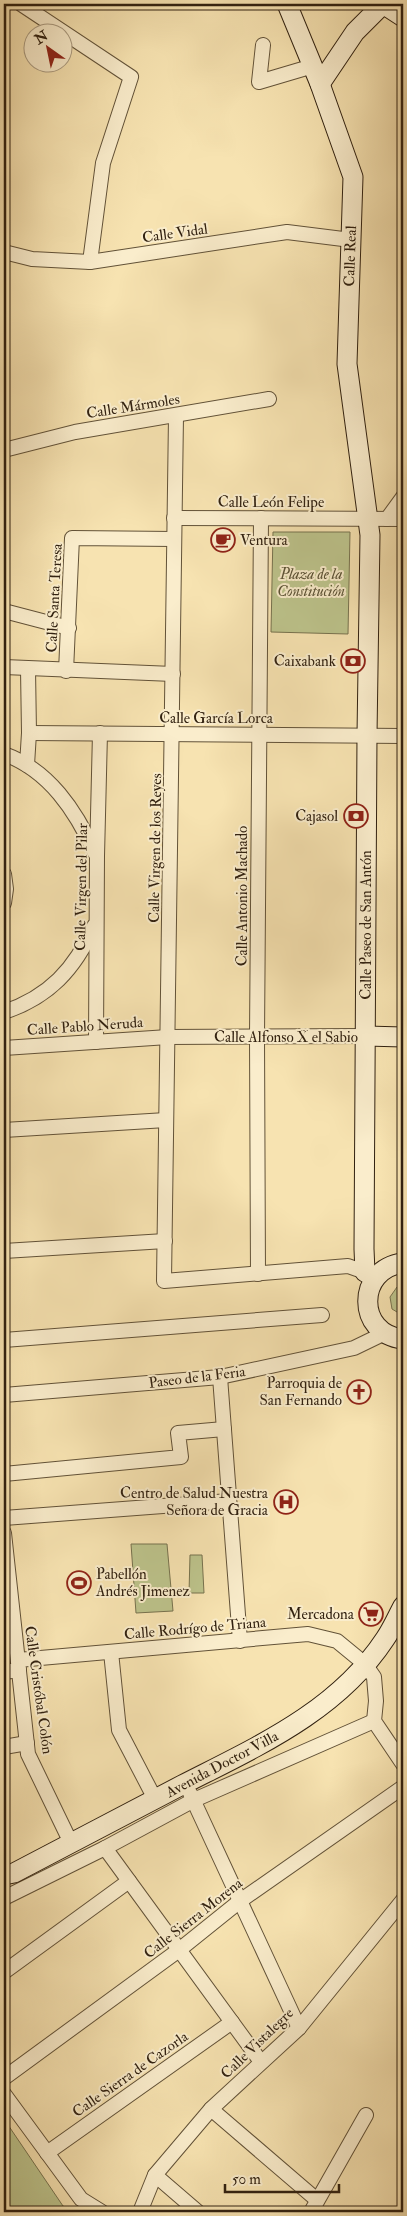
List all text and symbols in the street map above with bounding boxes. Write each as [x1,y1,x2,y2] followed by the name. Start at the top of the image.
[22,22,72,72] north arrow
[30,27,51,49] text: N
[141,219,209,247] street label: Calle Vidal
[340,225,361,287] street label: Calle Real
[85,390,181,423] street label: Calle Mármoles
[218,493,324,513] street label: Calle León Felipe
[210,527,236,553] cafe icon: Ventura
[240,531,288,550] place label: Ventura
[42,542,67,653] street label: Calle Santa Teresa
[277,565,345,601] park label: Plaza de la Constitución
[340,648,366,674] bank icon: Caixabank
[274,652,336,671] place label: Caixabank
[159,709,274,728] street label: Calle García Lorca
[145,773,166,923] street label: Calle Virgen de los Reyes
[343,803,369,829] bank icon: Cajasol
[295,807,338,826] place label: Cajasol
[71,823,92,951] street label: Calle Virgen del Pilar
[233,826,252,966] street label: Calle Antonio Machado
[357,850,376,1000] street label: Calle Paseo de San Antón
[26,1013,145,1040] street label: Calle Pablo Neruda
[214,1028,358,1047] street label: Calle Alfonso X el Sabio
[148,1362,247,1393] street label: Paseo de la Feria
[260,1374,342,1410] place label: Parroquia de San Fernando
[346,1379,372,1405] church icon: Parroquia de San Fernando
[120,1484,269,1520] place label: Centro de Salud Nuestra Señora de Gracia
[273,1489,299,1515] hospital icon: Centro de Salud Nuestra Señora de Gracia
[95,1565,190,1602] place label: Pabellón Andrés Jimenez
[66,1570,92,1596] sports icon: Pabellón Andrés Jimenez
[358,1601,384,1627] supermarket icon: Mercadona
[287,1605,355,1624] place label: Mercadona
[123,1613,268,1644] street label: Calle Rodrígo de Triana
[20,1625,57,1756] street label: Calle Cristóbal Colón
[162,1726,283,1803] street label: Avenida Doctor Villa
[140,1873,247,1963] street label: Calle Sierra Morena
[217,2004,298,2083] street label: Calle Vistalegre
[69,2027,193,2121] street label: Calle Sierra de Cazorla
[225,2161,338,2193] scale bar
[232,2170,261,2189] text: 50 m

